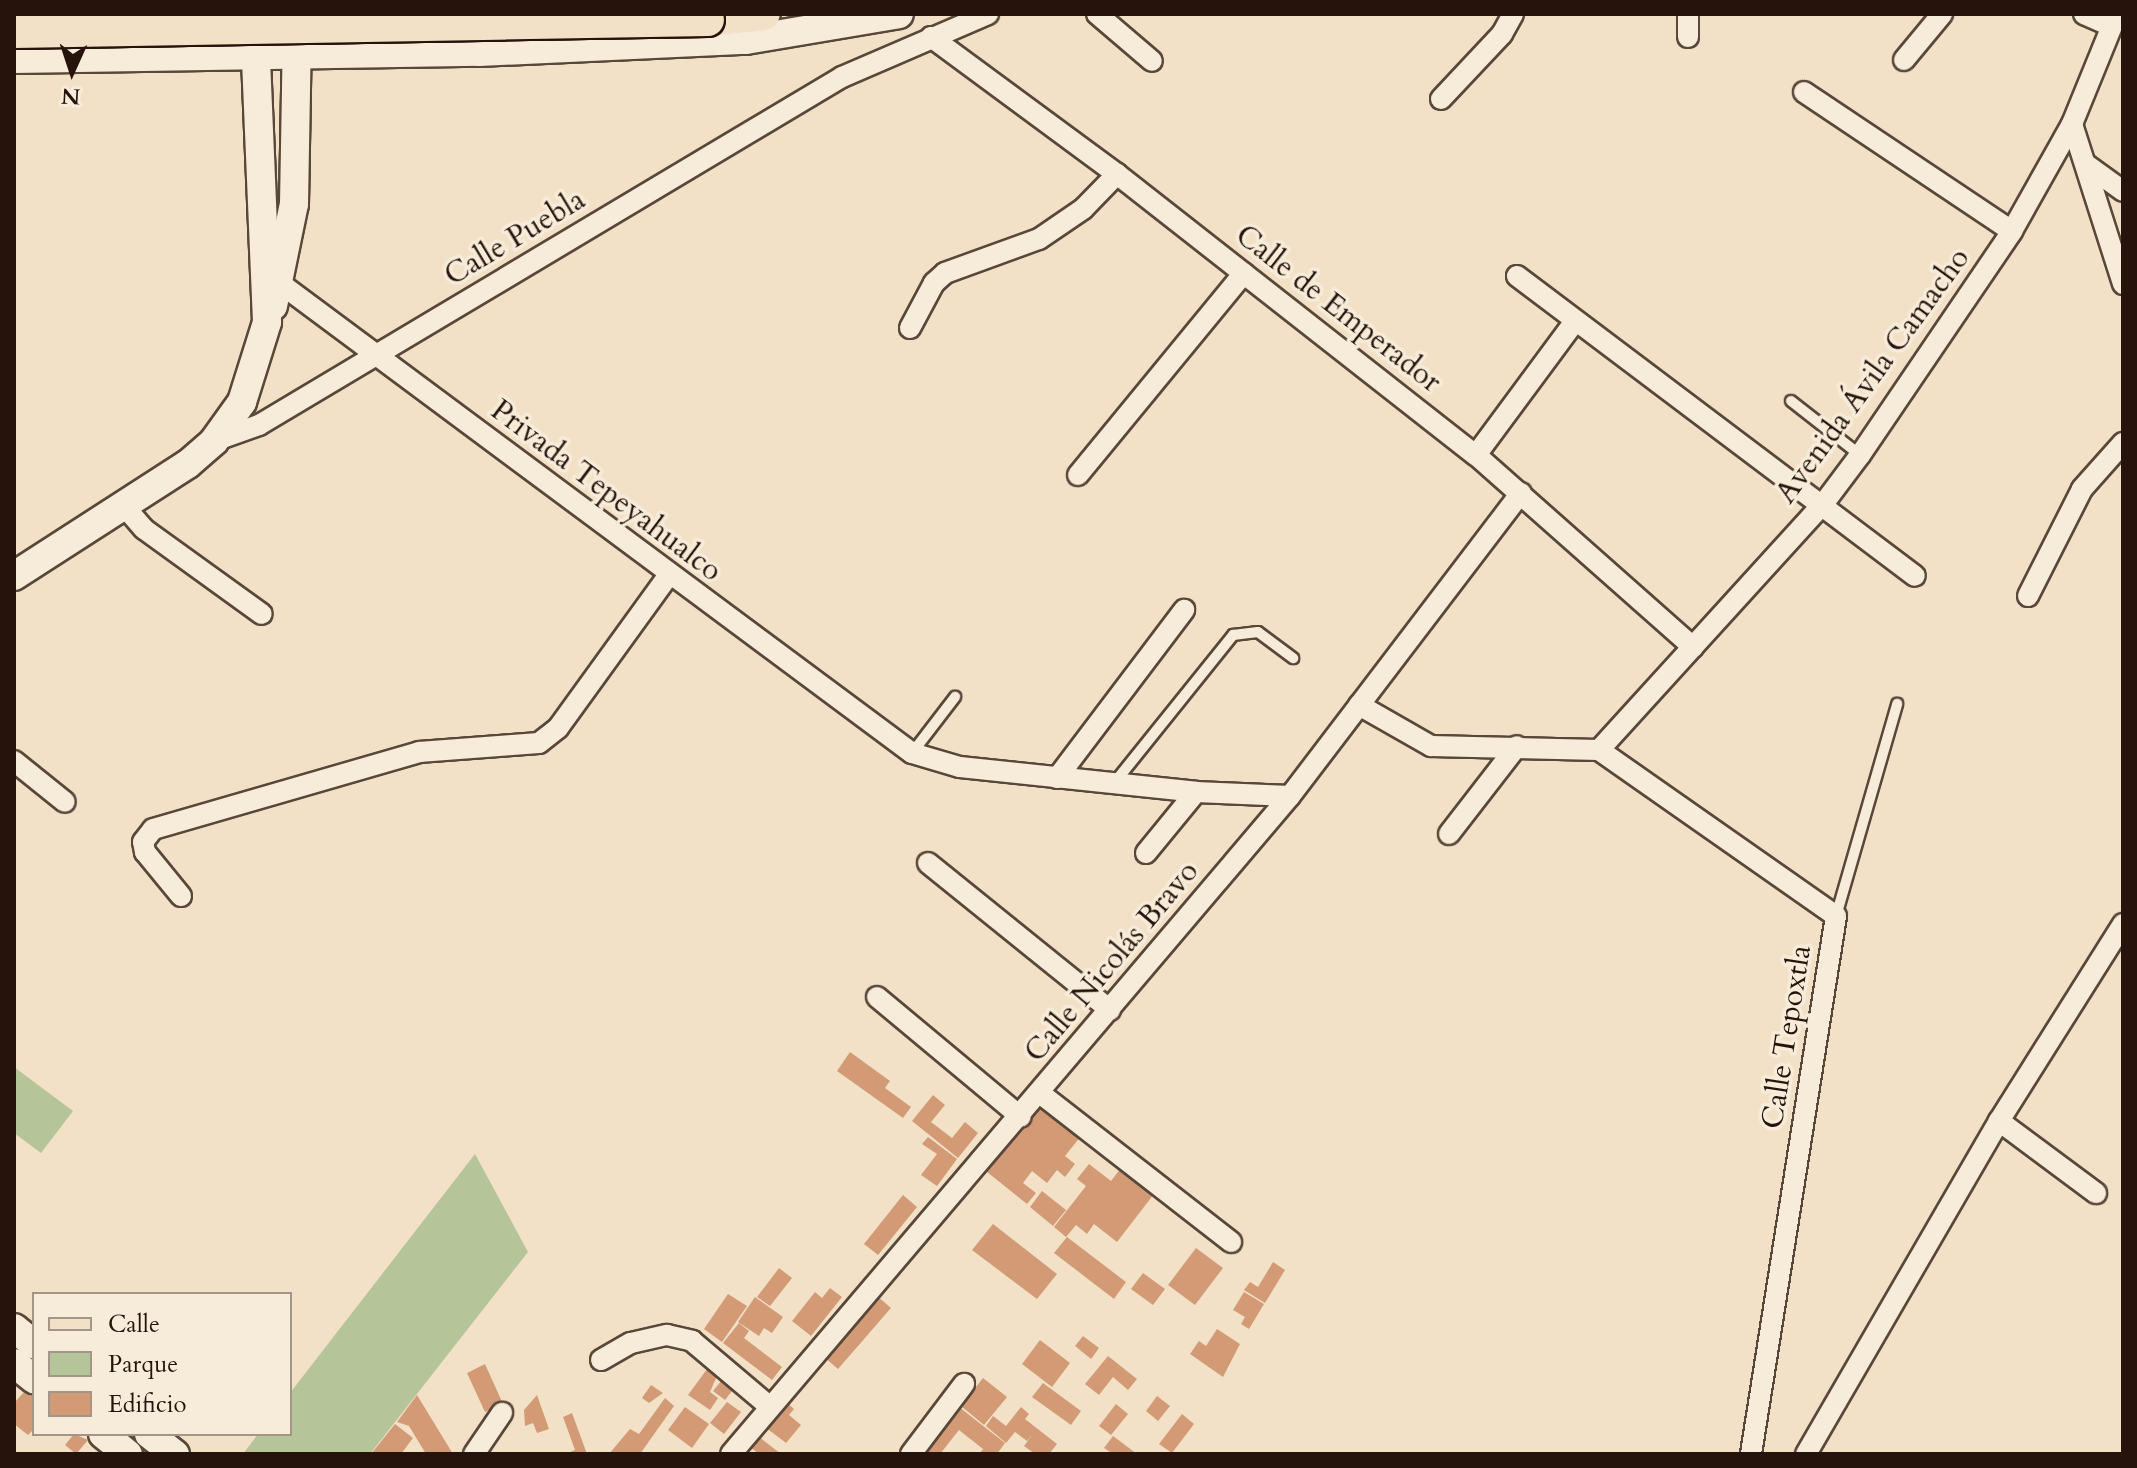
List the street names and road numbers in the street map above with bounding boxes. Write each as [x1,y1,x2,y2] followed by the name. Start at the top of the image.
[438,182,592,294] street label: Calle Puebla
[1228,218,1448,400] street label: Calle de Emperador
[1768,241,1978,511] street label: Avenida Ávila Camacho
[483,392,729,590] street label: Privada Tepeyahualco
[1017,854,1207,1070] street label: Calle Nicolás Bravo
[1755,943,1819,1131] street label: Calle Tepoxtla

